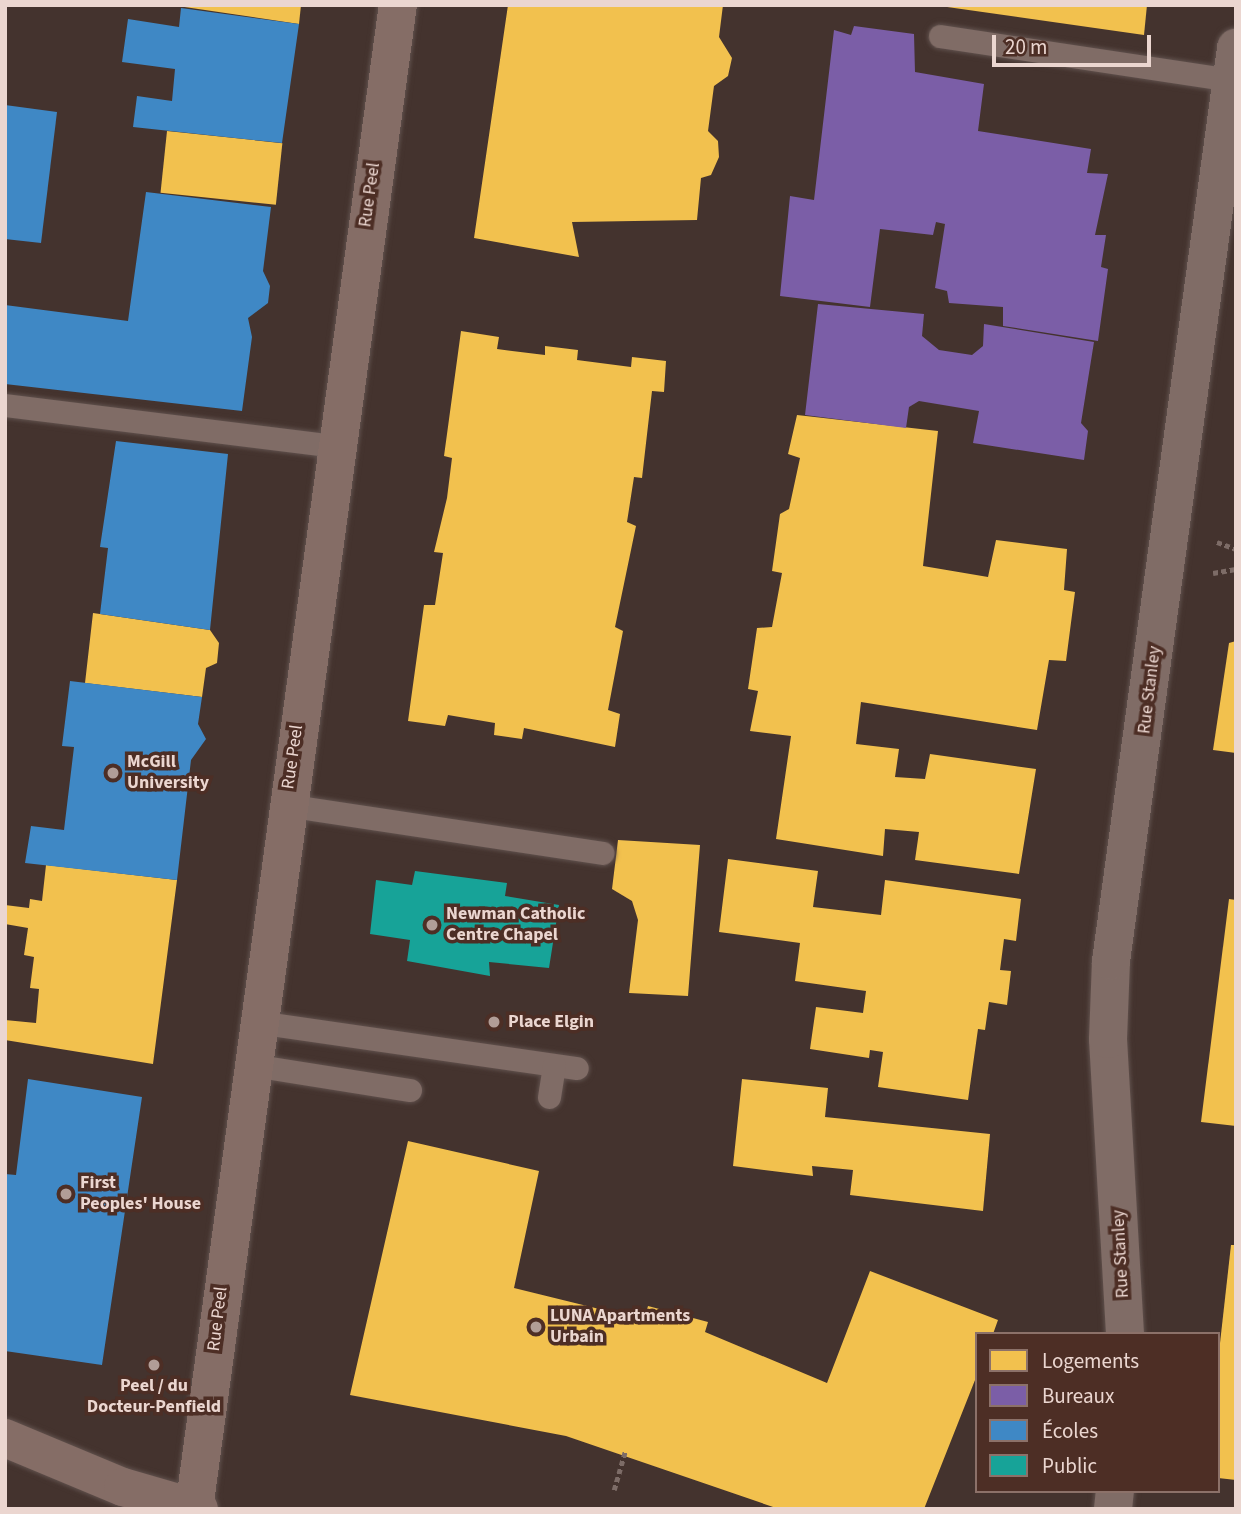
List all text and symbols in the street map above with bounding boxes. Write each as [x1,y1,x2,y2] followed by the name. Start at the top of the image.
[996,21,1155,65] scale bar
[1005,32,1047,62] text: 20 m
[355,161,385,229] street label: Rue Peel
[1134,645,1166,735] street label: Rue Stanley
[278,723,308,791] street label: Rue Peel
[127,752,209,794] place label: McGill University
[105,765,121,781] marker: McGill University
[446,904,585,946] place label: Newman Catholic Centre Chapel
[424,917,440,933] marker: Newman Catholic Centre Chapel
[508,1011,594,1033] place label: Place Elgin
[486,1014,502,1030] marker: Place Elgin
[80,1173,201,1216] place label: First Peoples' House
[58,1186,74,1202] marker: First Peoples' House
[1108,1209,1134,1299] street label: Rue Stanley
[203,1286,233,1352] street label: Rue Peel
[550,1306,690,1348] place label: LUNA Apartments Urbain
[528,1319,544,1335] marker: LUNA Apartments Urbain
[975,1332,1220,1493] legend
[1042,1346,1139,1376] text: Logements
[146,1357,162,1373] marker: Peel / du Docteur-Penfield
[87,1376,221,1418] place label: Peel / du Docteur-Penfield
[1042,1381,1114,1411] text: Bureaux
[1042,1416,1098,1446] text: Écoles
[1042,1451,1097,1481] text: Public

